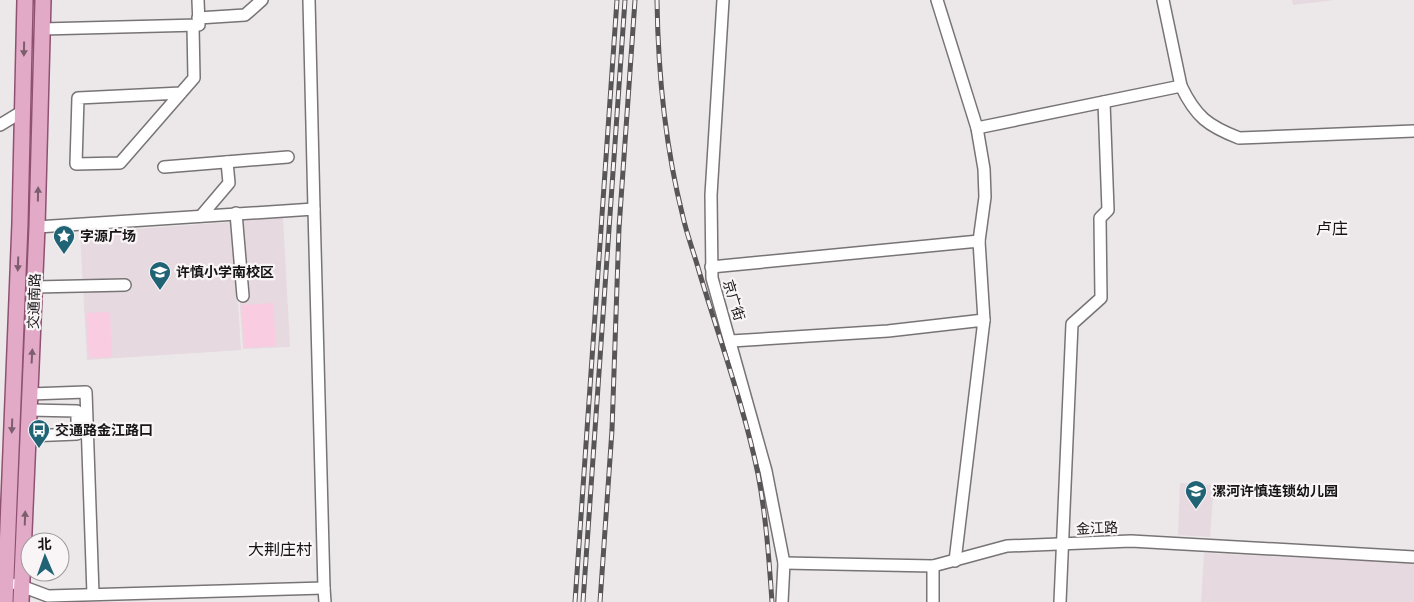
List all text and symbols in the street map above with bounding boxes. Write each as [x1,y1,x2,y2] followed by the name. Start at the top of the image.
[20,41,28,57] one-way arrow
[34,185,42,201] one-way arrow
[1316,218,1348,238] district label: 卢庄
[52,224,76,255] place icon: 字源广场
[80,227,136,245] place label: 字源广场
[14,256,22,272] one-way arrow
[148,260,172,291] school or university icon: 许慎小学南校区
[176,263,274,281] place label: 许慎小学南校区
[24,273,44,329] street label: 交通南路
[719,277,749,323] street label: 京广街
[28,348,36,364] one-way arrow
[8,418,16,434] one-way arrow
[27,418,51,449] bus stop icon: 交通路金江路口
[55,421,153,439] place label: 交通路金江路口
[1184,479,1208,510] school or university icon: 漯河许慎连锁幼儿园
[1212,482,1338,500] place label: 漯河许慎连锁幼儿园
[21,510,29,526] one-way arrow
[1076,518,1118,538] street label: 金江路
[20,532,70,582] north arrow
[37,535,52,553] text: 北
[248,539,312,559] district label: 大荆庄村

